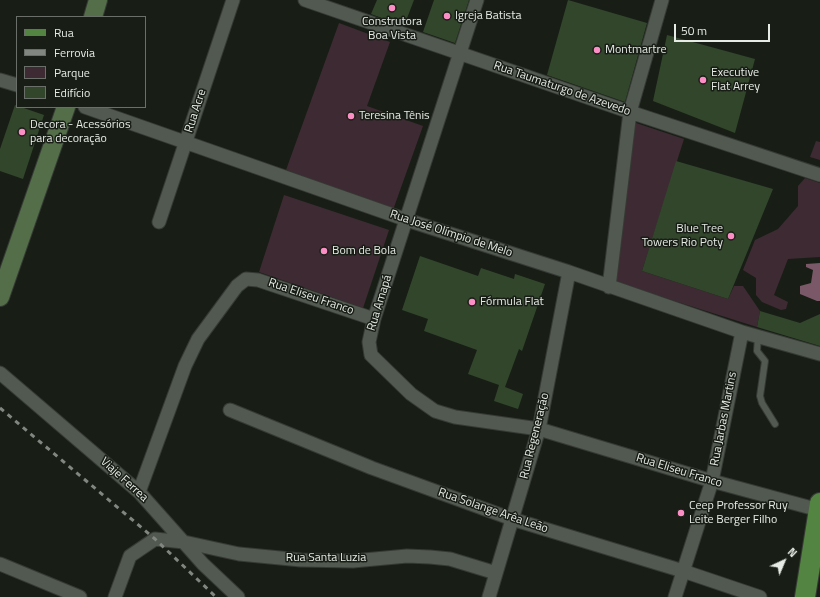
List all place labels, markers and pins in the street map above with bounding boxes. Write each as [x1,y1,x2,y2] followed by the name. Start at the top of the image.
[387,3,397,13] marker: Construtora Boa Vista
[455,9,521,23] place label: Igreja Batista
[442,11,452,21] marker: Igreja Batista
[362,15,422,43] place label: Construtora Boa Vista
[605,43,666,57] place label: Montmartre
[592,45,602,55] marker: Montmartre
[711,66,760,94] place label: Executive Flat Arrey
[698,75,708,85] marker: Executive Flat Arrey
[359,109,430,123] place label: Teresina Tênis
[346,111,356,121] marker: Teresina Tênis
[30,118,130,146] place label: Decora - Acessórios para decoração
[17,127,27,137] marker: Decora - Acessórios para decoração
[642,222,723,250] place label: Blue Tree Towers Rio Poty
[726,231,736,241] marker: Blue Tree Towers Rio Poty
[332,244,396,258] place label: Bom de Bola
[319,246,329,256] marker: Bom de Bola
[480,295,544,309] place label: Fórmula Flat
[467,297,477,307] marker: Fórmula Flat
[689,499,788,527] place label: Ceep Professor Ruy Leite Berger Filho
[676,508,686,518] marker: Ceep Professor Ruy Leite Berger Filho

